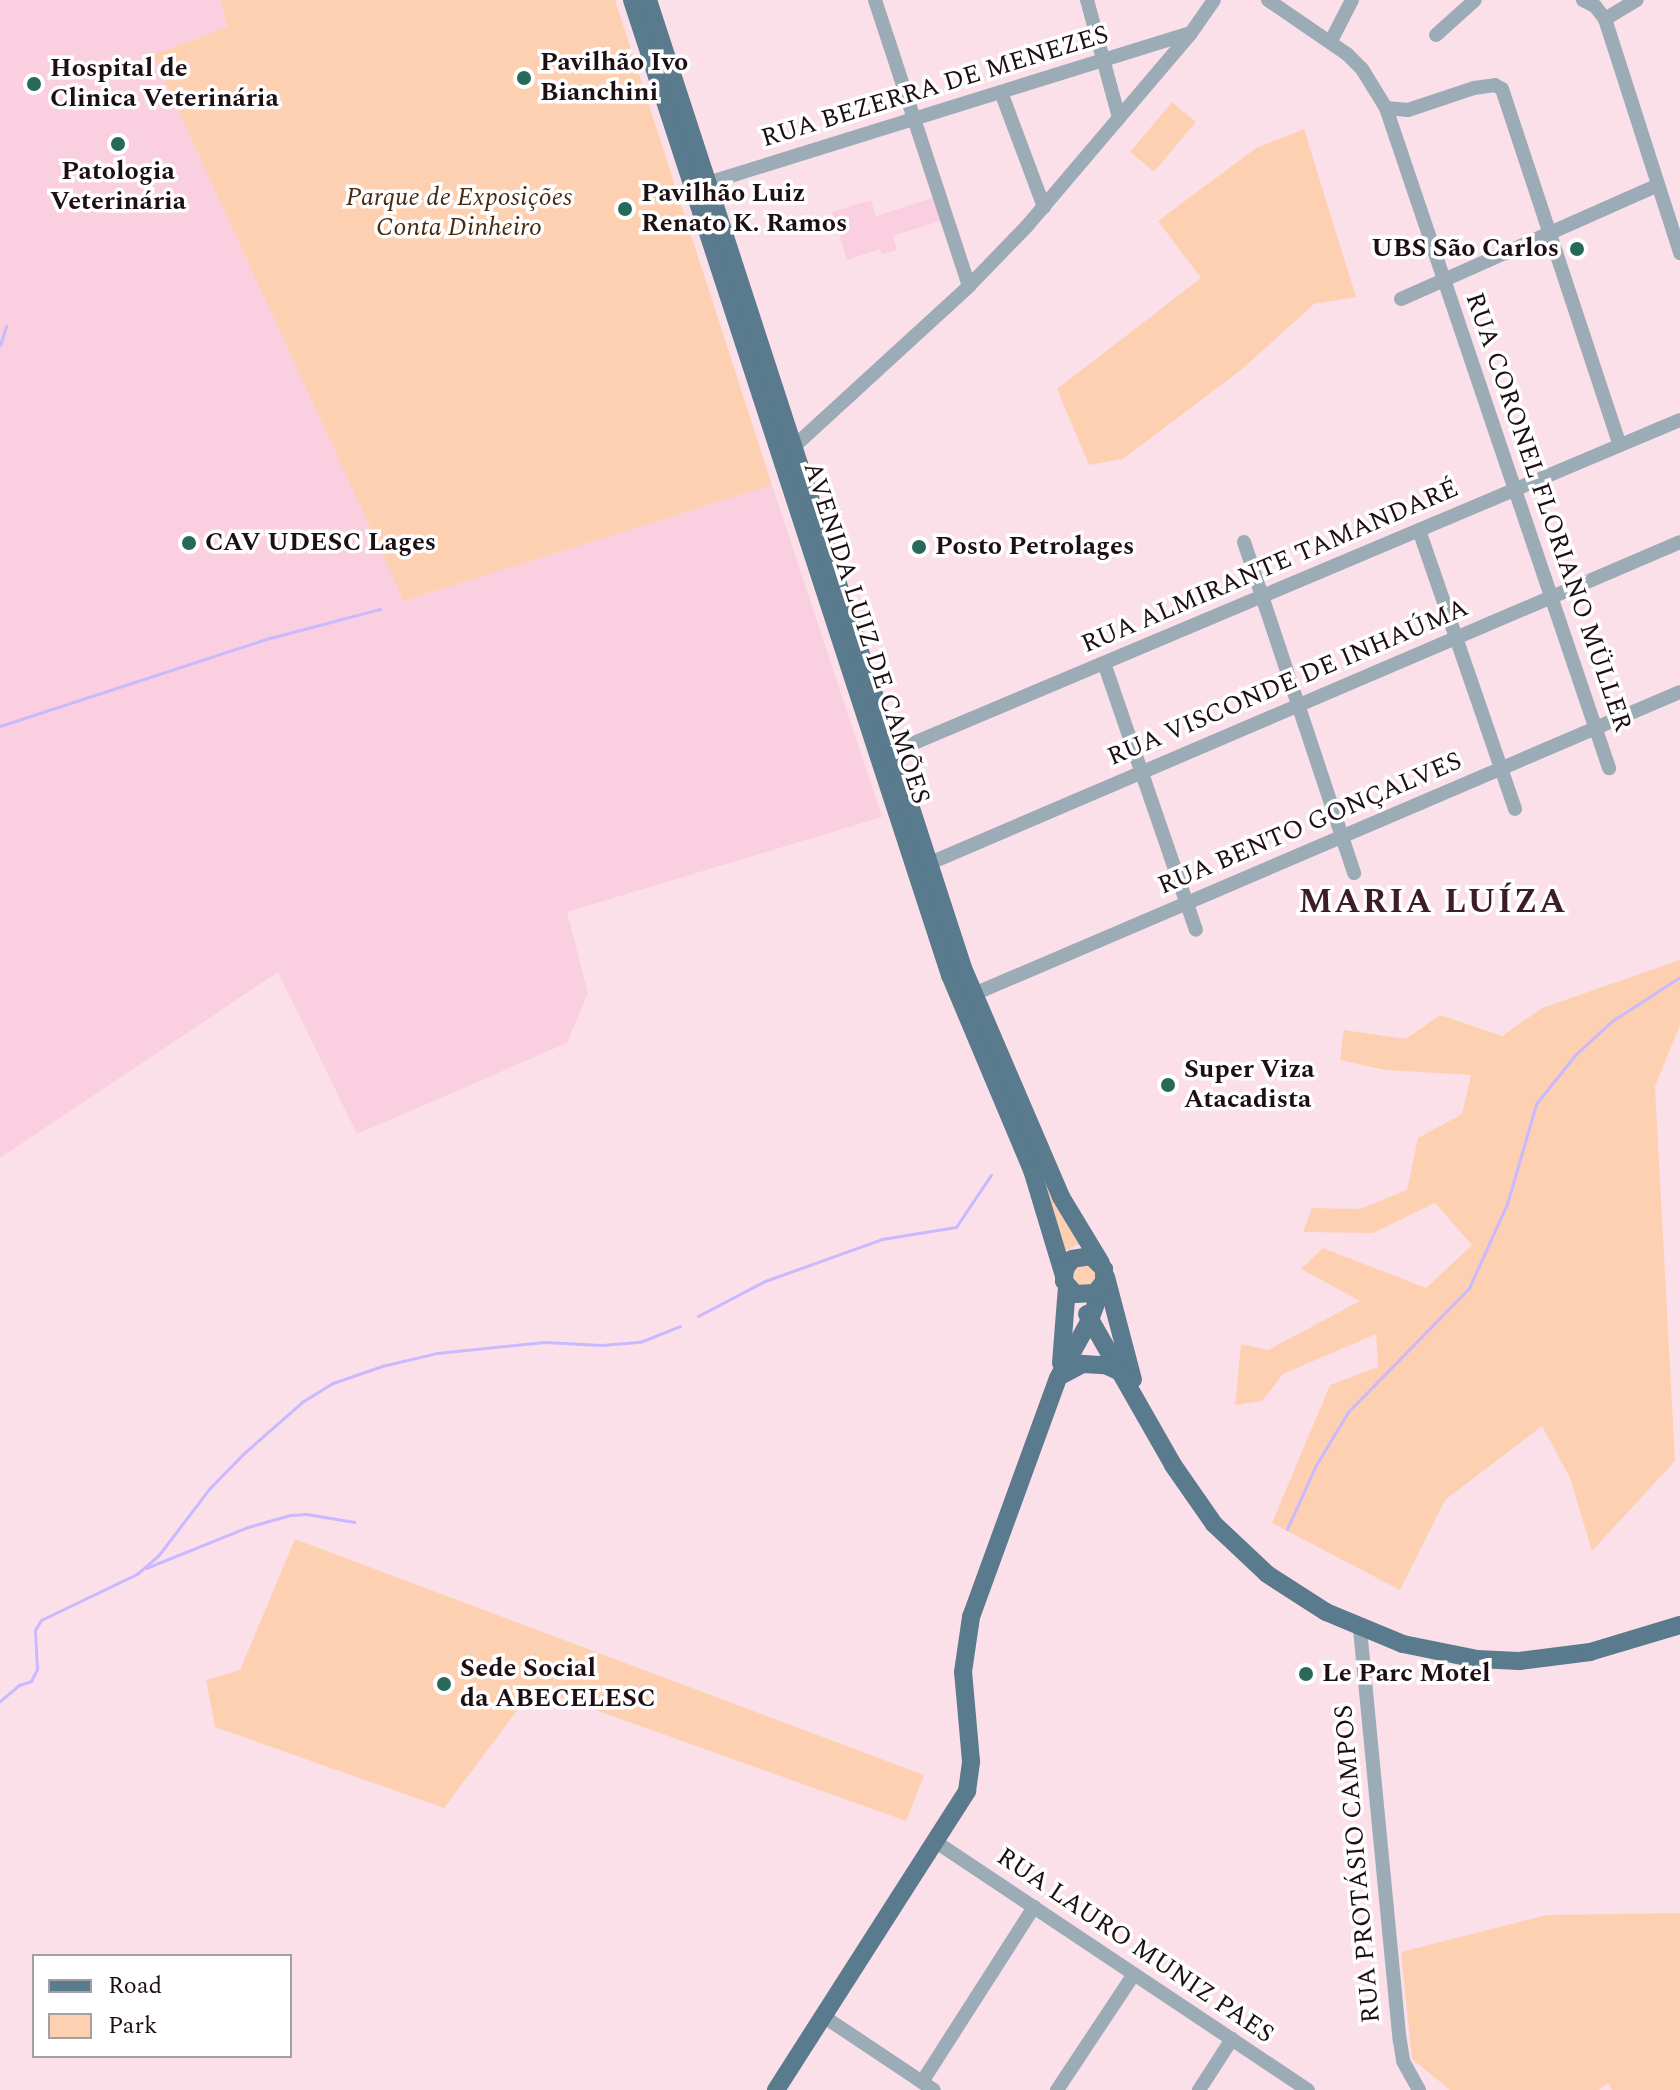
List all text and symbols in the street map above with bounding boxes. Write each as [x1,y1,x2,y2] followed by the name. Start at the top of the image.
[758,19,1112,155] street label: RUA BEZERRA DE MENEZES
[540,47,688,108] place label: Pavilhão Ivo Bianchini
[50,53,279,114] place label: Hospital de Clinica Veterinária
[515,69,533,87] marker: Pavilhão Ivo Bianchini
[25,75,43,93] marker: Hospital de Clinica Veterinária
[109,135,127,153] marker: Patologia Veterinária
[50,156,186,218] place label: Patologia Veterinária
[641,178,847,240] place label: Pavilhão Luiz Renato K. Ramos
[346,182,572,244] park label: Parque de Exposições Conta Dinheiro
[616,200,634,218] marker: Pavilhão Luiz Renato K. Ramos
[1371,233,1559,265] place label: UBS São Carlos
[1566,238,1588,260] marker: UBS São Carlos
[1458,289,1638,735] street label: RUA CORONEL FLORIANO MÜLLER
[796,458,936,808] street label: AVENIDA LUIZ DE CAMÕES
[1077,473,1463,661] street label: RUA ALMIRANTE TAMANDARÉ
[205,527,436,559] place label: CAV UDESC Lages
[935,531,1134,563] place label: Posto Petrolages
[180,534,198,552] marker: CAV UDESC Lages
[910,538,928,556] marker: Posto Petrolages
[1103,593,1473,773] street label: RUA VISCONDE DE INHAÚMA
[1153,746,1467,902] street label: RUA BENTO GONÇALVES
[1298,883,1568,923] district label: MARIA LUÍZA
[1184,1054,1315,1116] place label: Super Viza Atacadista
[1159,1076,1177,1094] marker: Super Viza Atacadista
[460,1653,656,1714] place label: Sede Social da ABECELESC
[1322,1658,1491,1690] place label: Le Parc Motel
[1297,1665,1315,1683] marker: Le Parc Motel
[435,1675,453,1693] marker: Sede Social da ABECELESC
[1329,1704,1387,2024] street label: RUA PROTÁSIO CAMPOS
[991,1842,1279,2050] street label: RUA LAURO MUNIZ PAES
[32,1954,292,2058] legend
[108,1968,162,2004] text: Road
[108,2008,158,2044] text: Park

